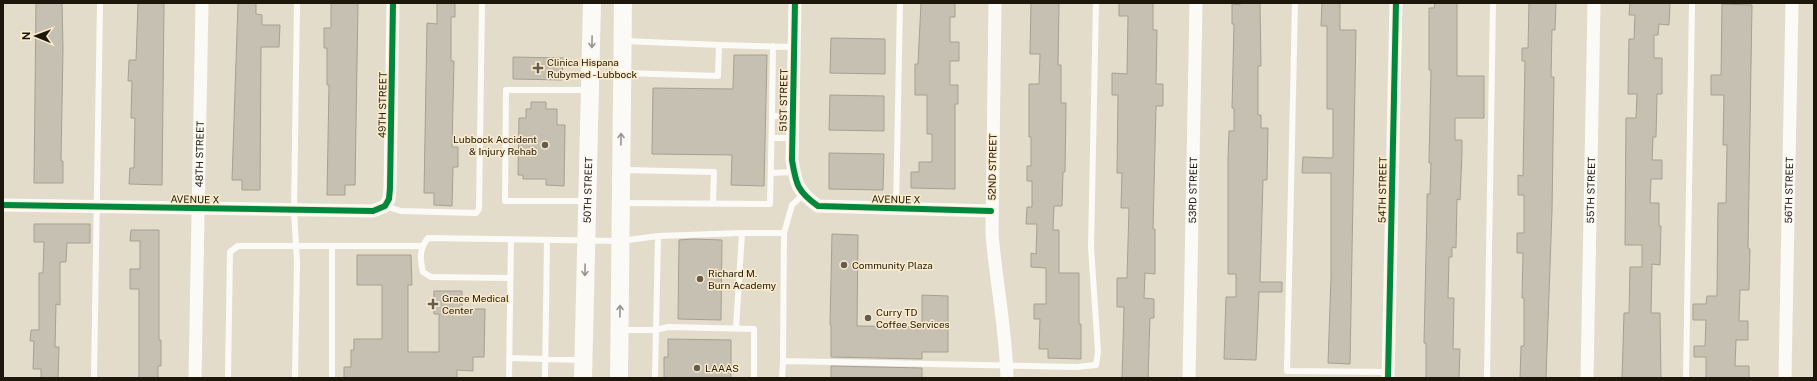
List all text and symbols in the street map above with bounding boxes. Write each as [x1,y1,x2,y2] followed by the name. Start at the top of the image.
[16,16,56,56] north arrow
[20,31,32,40] text: N
[588,35,596,48] one-way arrow
[547,56,638,80] place label: Clinica Hispana Rubymed - Lubbock
[532,62,544,74] marker: Clinica Hispana Rubymed - Lubbock
[776,68,790,132] street label: 51ST STREET
[375,72,389,138] street label: 49TH STREET
[193,121,206,187] street label: 48TH STREET
[453,133,537,157] place label: Lubbock Accident & Injury Rehab
[617,133,625,146] one-way arrow
[985,133,999,201] street label: 52ND STREET
[540,140,550,150] marker: Lubbock Accident & Injury Rehab
[581,157,594,223] street label: 50TH STREET
[1186,157,1199,223] street label: 53RD STREET
[1375,157,1389,223] street label: 54TH STREET
[1584,157,1597,223] street label: 55TH STREET
[1782,157,1795,223] street label: 56TH STREET
[170,193,220,205] street label: AVENUE X
[871,193,921,205] street label: AVENUE X
[852,259,933,271] place label: Community Plaza
[839,260,849,270] marker: Community Plaza
[582,263,589,276] one-way arrow
[708,267,777,291] place label: Richard M. Burn Academy
[695,274,705,284] marker: Richard M. Burn Academy
[442,292,509,316] place label: Grace Medical Center
[427,298,439,310] marker: Grace Medical Center
[616,305,623,318] one-way arrow
[876,306,950,330] place label: Curry TD Coffee Services
[863,313,873,323] marker: Curry TD Coffee Services
[705,362,739,374] place label: LAAAS
[692,363,702,373] marker: LAAAS

